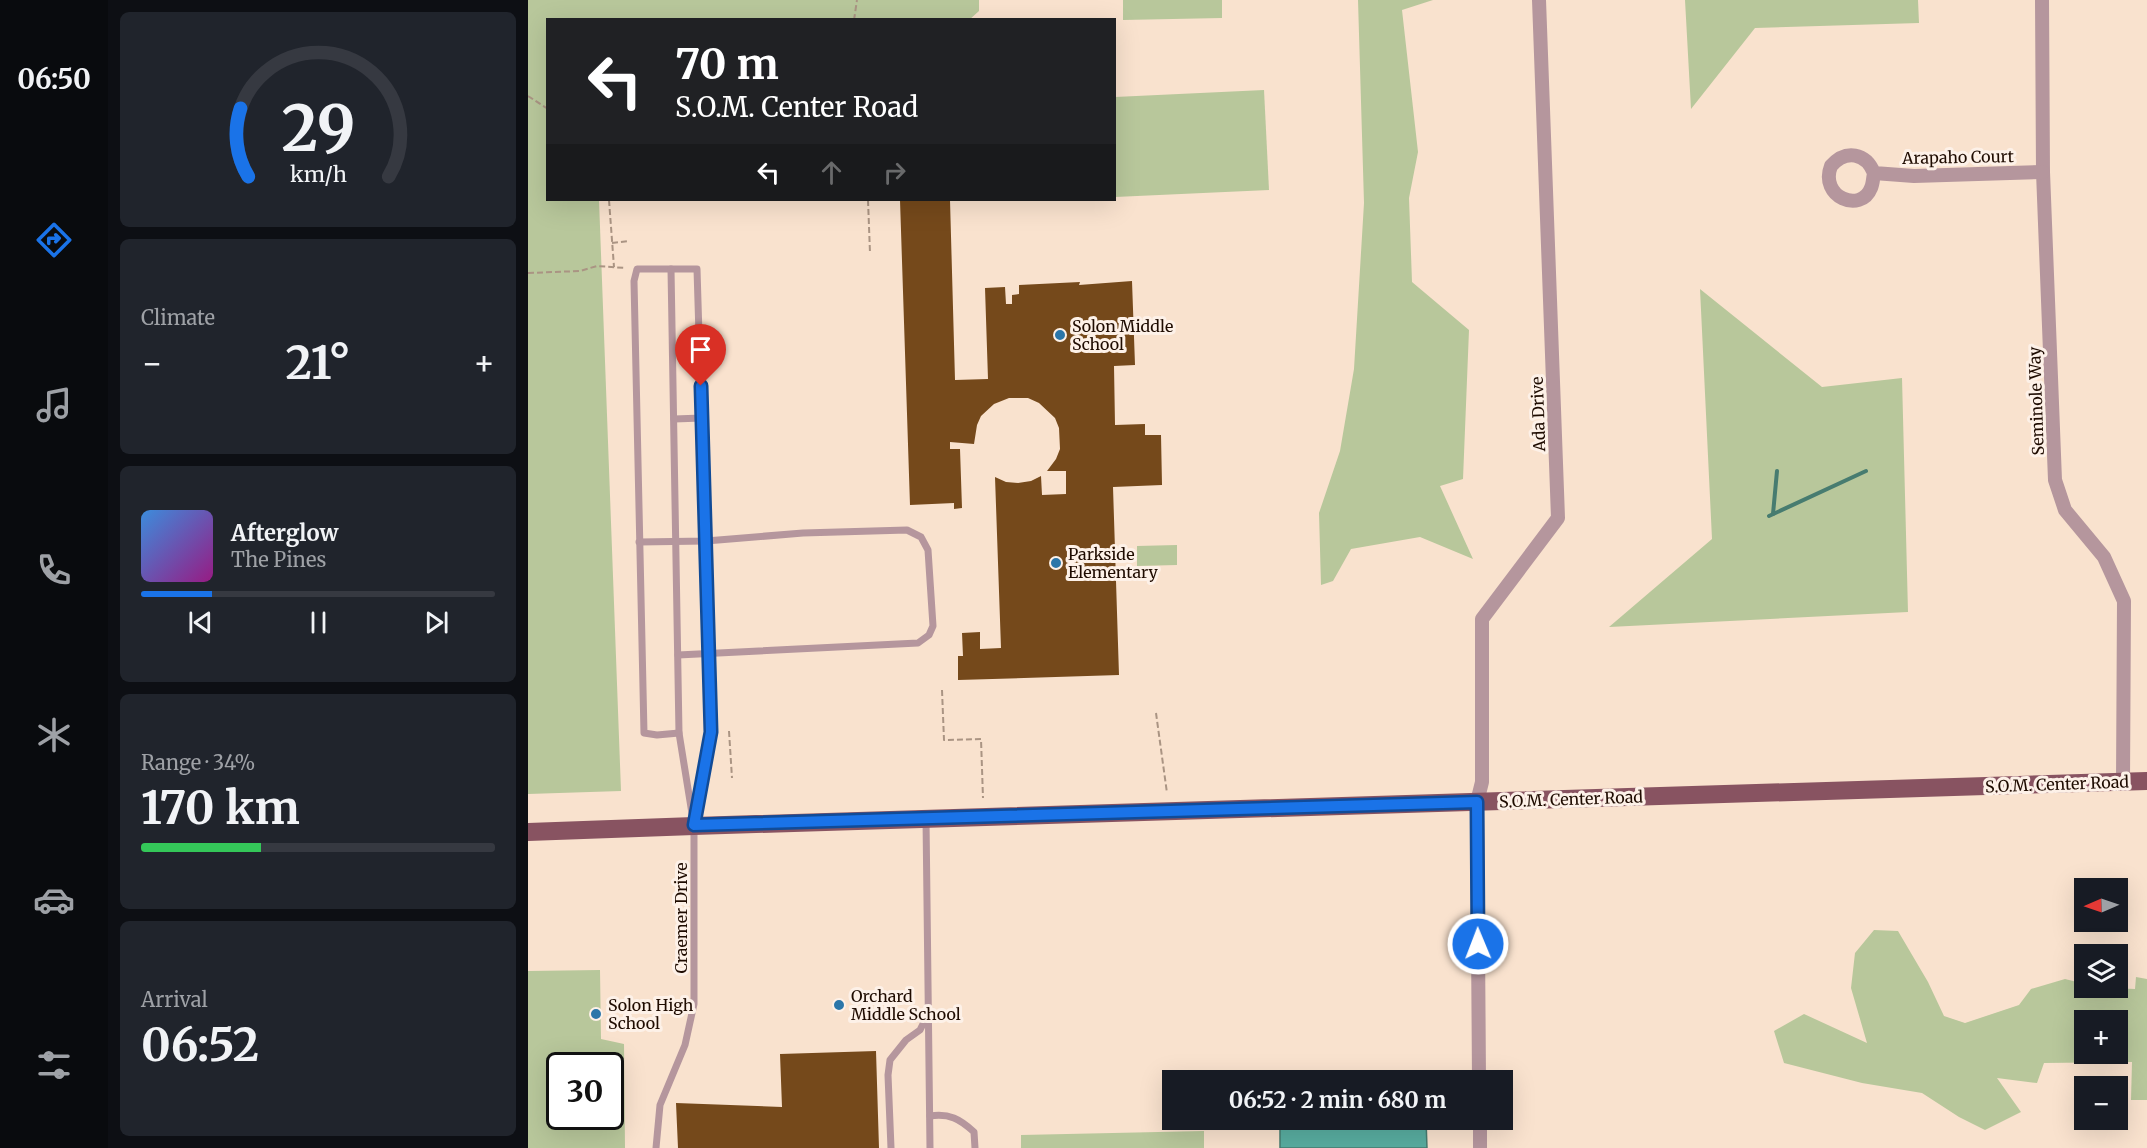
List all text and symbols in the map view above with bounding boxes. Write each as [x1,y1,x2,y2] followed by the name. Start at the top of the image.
[675,38,779,90] text: 70 m
[576,42,654,120] icon: left
[17,62,91,96] text: 06:50
[281,90,355,168] text: 29
[675,90,918,124] text: S.O.M. Center Road
[1901,146,2015,168] street label: Arapaho Court
[752,156,785,189] icon: left
[815,156,848,189] icon: ahead
[878,156,911,189] icon: right
[290,161,346,188] text: km/h
[33,219,75,261] icon: directions
[141,305,215,330] text: Climate
[1072,316,1173,354] place label: Solon Middle School
[675,324,726,386] pin
[1053,328,1067,342] marker: Solon Middle School
[684,333,717,366] icon: arrive
[285,335,351,391] text: 21°
[141,343,163,384] text: −
[473,343,495,384] text: +
[2024,346,2048,456] street label: Seminole Way
[1527,376,1549,453] street label: Ada Drive
[33,384,75,426] icon: music
[231,519,338,547] text: Afterglow
[1068,544,1159,582] place label: Parkside Elementary
[231,547,326,572] text: The Pines
[33,549,75,591] icon: phone
[1049,556,1063,570] marker: Parkside Elementary
[184,606,217,639] icon: previous
[302,606,335,639] icon: pause
[420,606,453,639] icon: next
[33,714,75,756] icon: climate
[141,750,255,775] text: Range · 34%
[1985,771,2130,797] street label: S.O.M. Center Road
[141,780,300,836] text: 170 km
[1499,786,1644,812] street label: S.O.M. Center Road
[671,862,691,974] street label: Craemer Drive
[2074,878,2128,932] north arrow
[2074,878,2128,1130] map controls
[33,879,75,921] icon: car
[1446,912,1510,976] position arrow
[2074,944,2128,998] button: layers
[851,986,961,1024] place label: Orchard Middle School
[141,987,208,1012] text: Arrival
[608,995,694,1033] place label: Solon High School
[832,998,846,1012] marker: Orchard Middle School
[589,1007,603,1021] marker: Solon High School
[2074,1010,2128,1064] button: +
[141,1017,259,1073] text: 06:52
[33,1044,75,1086] icon: filters
[546,1052,624,1130] speed limit sign: 30
[2074,1076,2128,1130] button: −
[1229,1086,1446,1114] text: 06:52 · 2 min · 680 m

